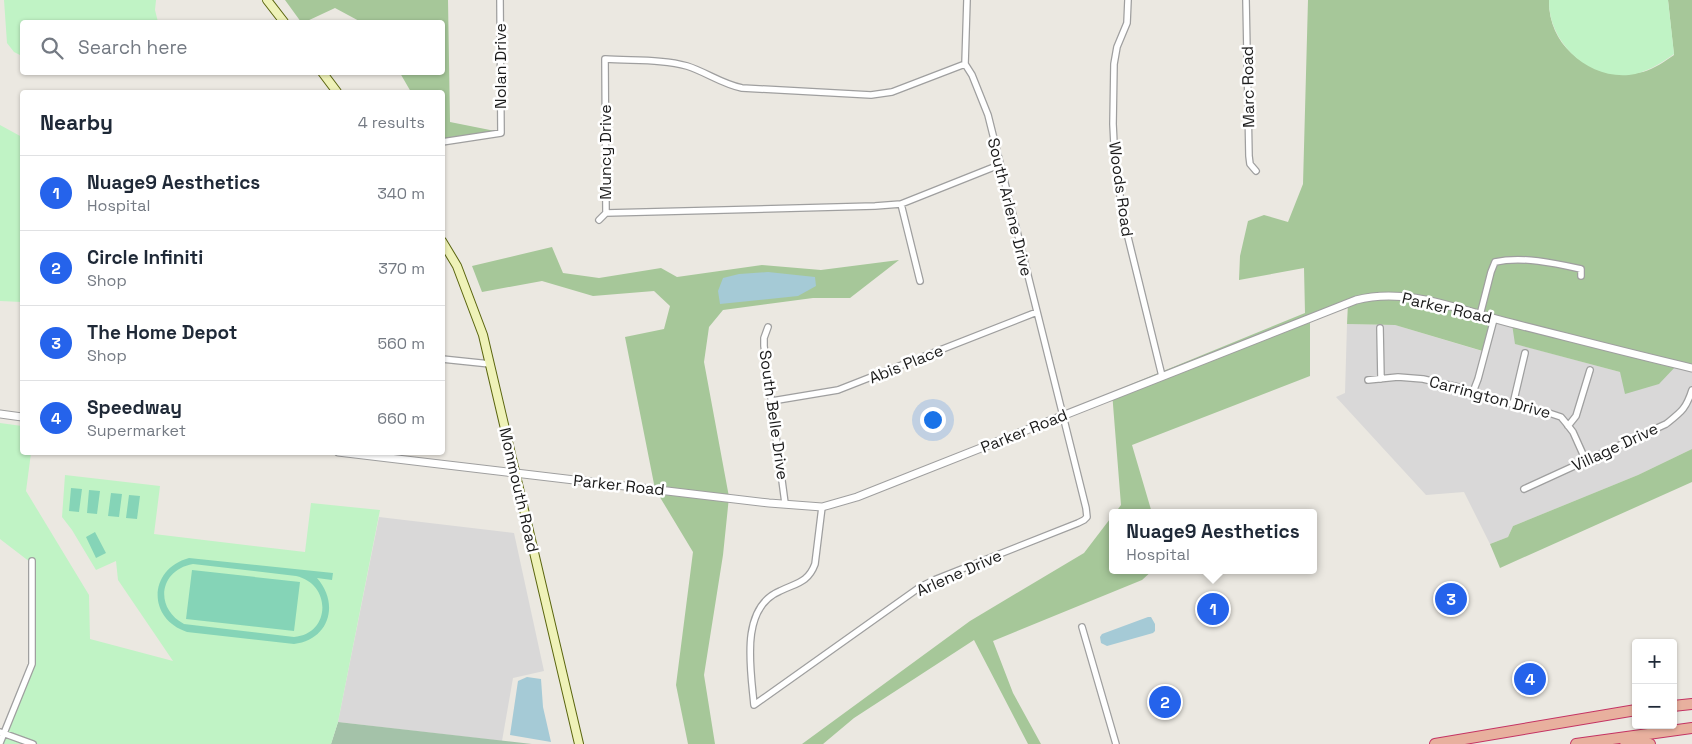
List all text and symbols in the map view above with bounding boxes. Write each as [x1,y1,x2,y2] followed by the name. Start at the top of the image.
[20,20,445,75] search box
[490,23,511,109] street label: Nolan Drive
[38,34,66,62] icon: search
[78,35,188,60] text: Search here
[1237,46,1259,128] street label: Marc Road
[595,104,616,200] street label: Muncy Drive
[40,109,113,136] text: Nearby
[358,112,425,133] text: 4 results
[983,136,1037,278] street label: South Arlene Drive
[1104,140,1138,238] street label: Woods Road
[87,170,260,195] text: Nuage9 Aesthetics
[52,183,60,204] text: 1
[377,183,425,204] text: 340 m
[87,195,150,216] text: Hospital
[87,245,203,270] text: Circle Infiniti
[51,258,61,279] text: 2
[378,258,425,279] text: 370 m
[87,270,127,291] text: Shop
[1400,287,1494,329] street label: Parker Road
[87,320,238,345] text: The Home Depot
[51,333,61,354] text: 3
[377,333,425,354] text: 560 m
[866,340,946,388] street label: Abis Place
[87,345,127,366] text: Shop
[755,349,793,481] street label: South Belle Drive
[1427,371,1553,423] street label: Carrington Drive
[87,395,182,420] text: Speedway
[978,404,1070,458] street label: Parker Road
[920,407,946,433] your location
[51,408,61,429] text: 4
[377,408,425,429] text: 660 m
[1568,418,1662,476] street label: Village Drive
[87,420,186,441] text: Supermarket
[494,426,544,554] street label: Monmouth Road
[572,470,666,500] street label: Parker Road
[1109,509,1317,574] popup
[1126,519,1300,544] text: Nuage9 Aesthetics
[1126,544,1190,565] text: Hospital
[913,545,1005,601] street label: Arlene Drive
[1435,580,1467,618] pin: 3
[1197,590,1229,628] pin: 1
[1632,639,1677,729] map controls
[1632,639,1677,684] button: +
[1514,660,1546,698] pin: 4
[1149,683,1181,721] pin: 2
[1632,684,1677,729] button: −

